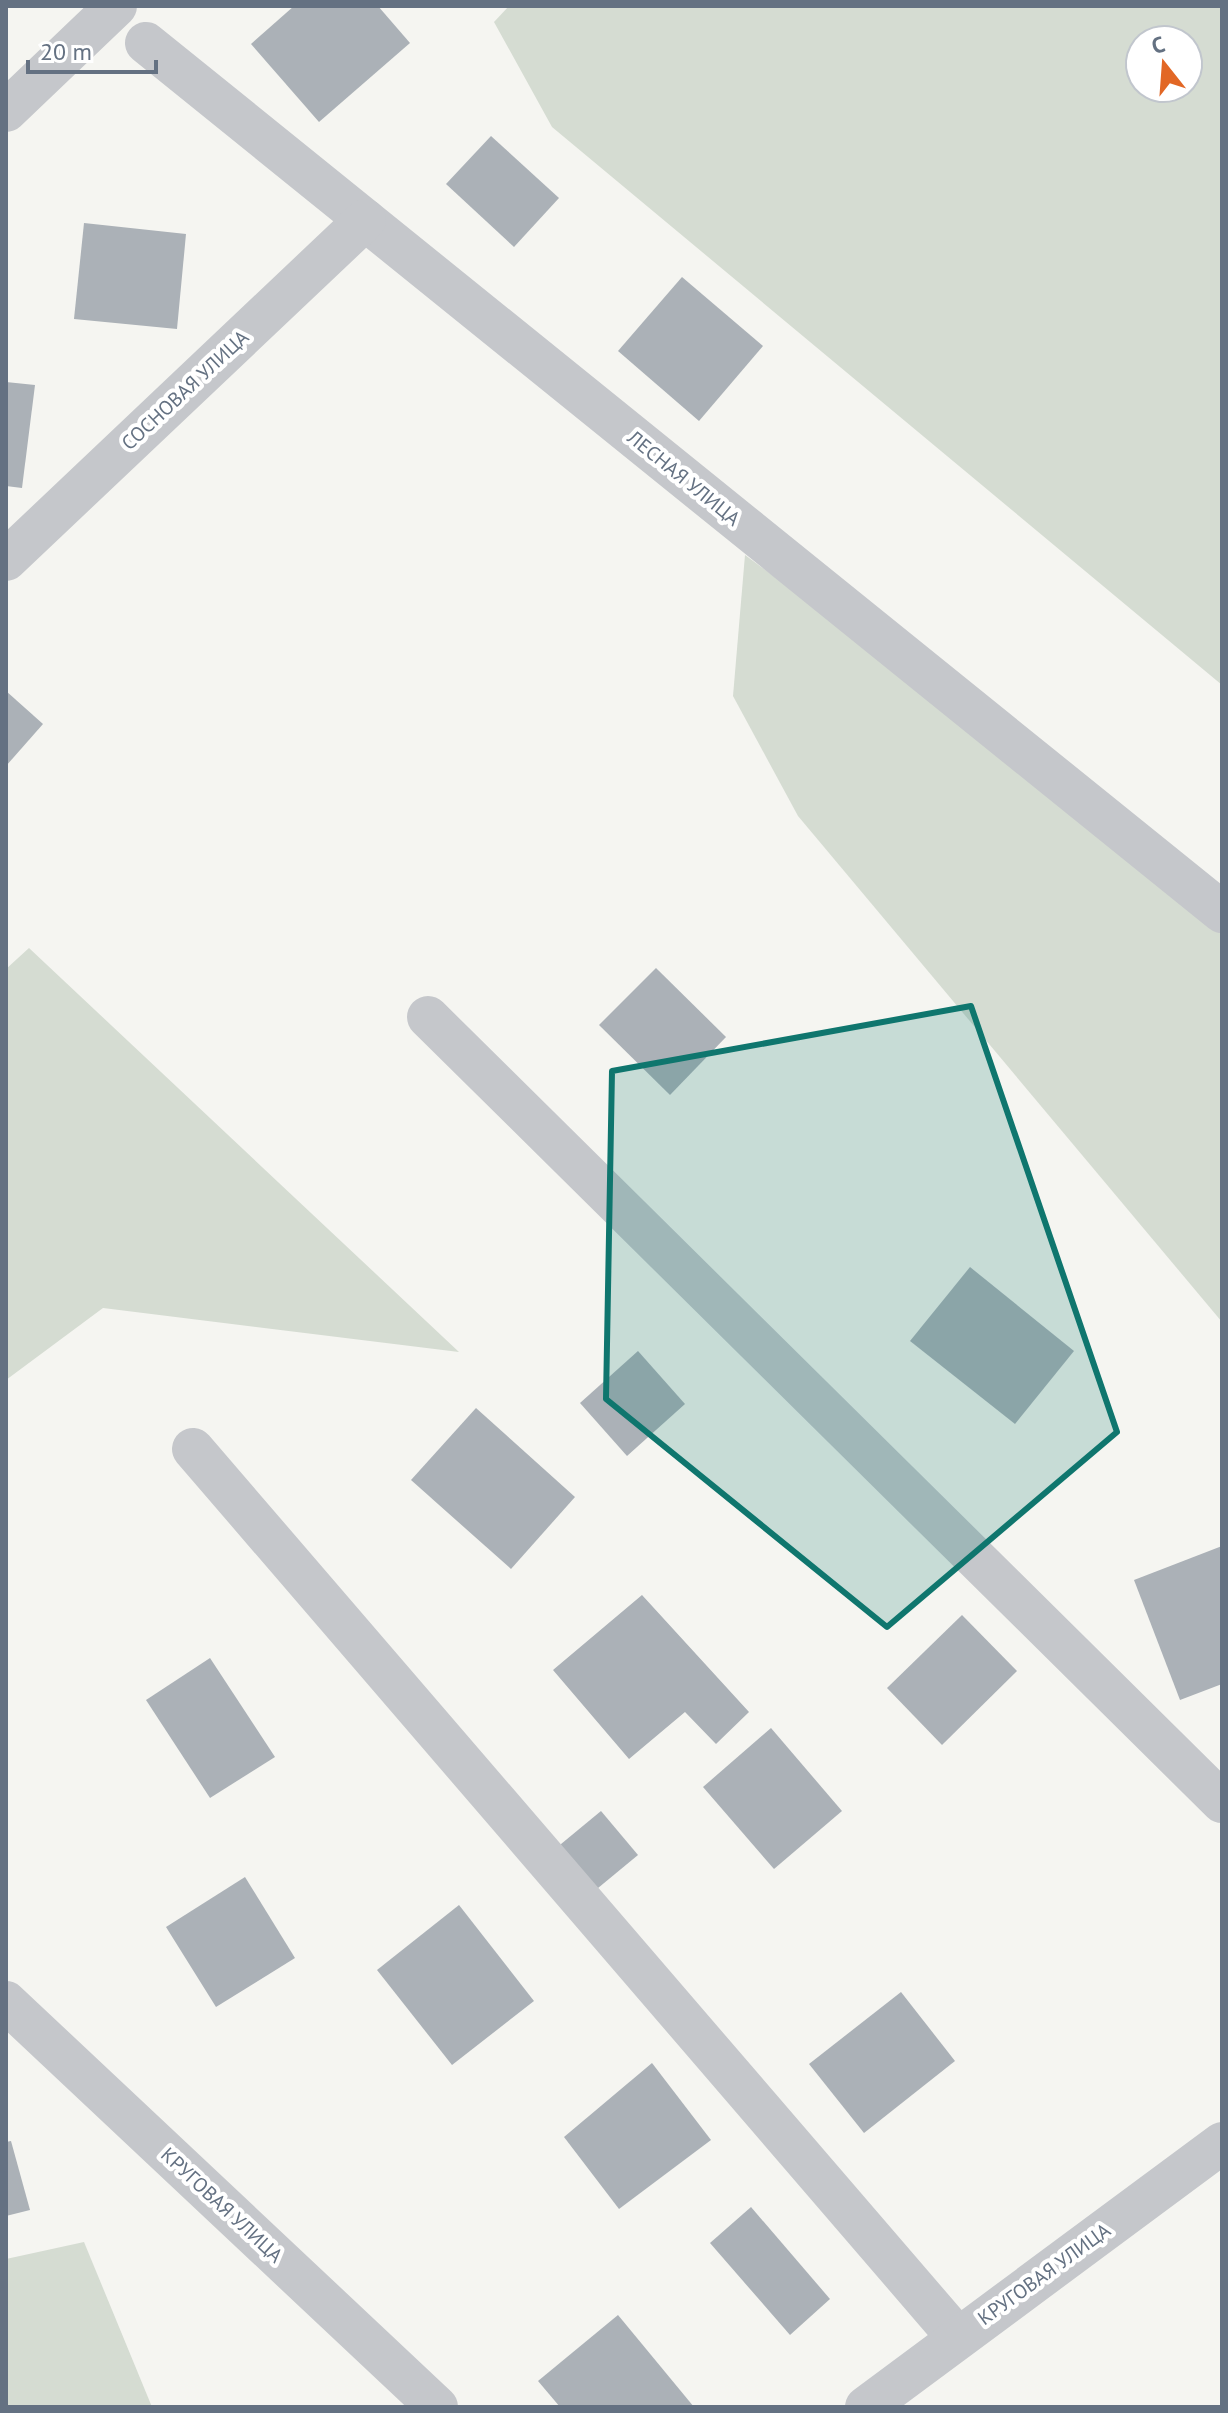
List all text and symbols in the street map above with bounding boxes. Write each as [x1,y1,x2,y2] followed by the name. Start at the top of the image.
[28,24,156,74] scale bar
[1124,24,1204,104] north arrow
[1148,30,1168,60] text: С
[40,36,92,67] text: 20 m
[116,324,254,456] street label: СОСНОВАЯ УЛИЦА
[621,424,746,532] street label: ЛЕСНАЯ УЛИЦА
[155,2142,289,2268] street label: КРУГОВАЯ УЛИЦА
[973,2217,1116,2331] street label: КРУГОВАЯ УЛИЦА

